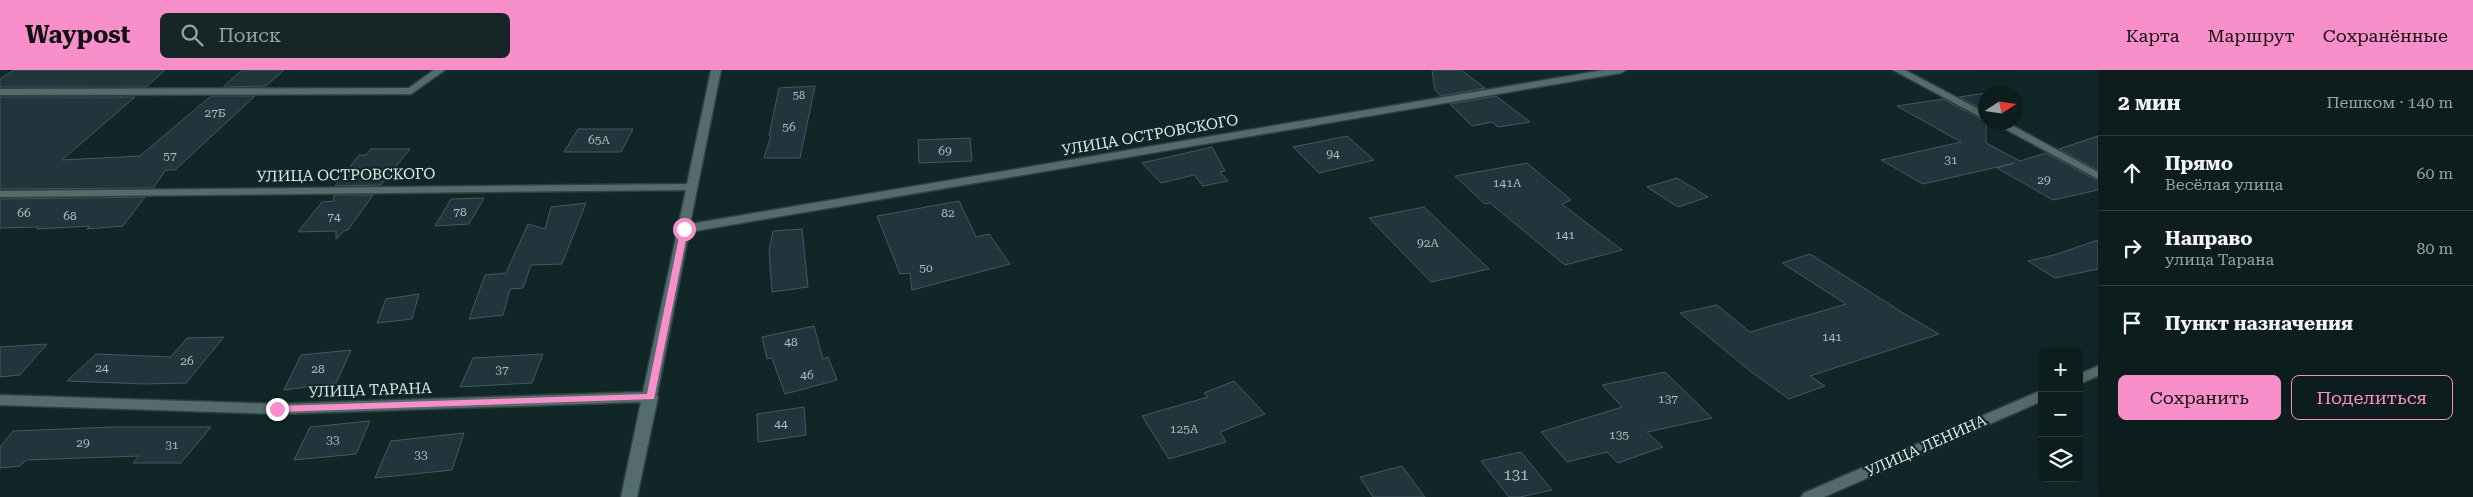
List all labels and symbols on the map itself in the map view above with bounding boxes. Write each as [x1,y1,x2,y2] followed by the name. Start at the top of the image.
[1978,85,2023,130] north arrow
[793,89,805,102] house number: 58
[204,106,226,120] house number: 27Б
[1060,111,1240,159] street label: УЛИЦА ОСТРОВСКОГО
[782,120,796,134] house number: 56
[588,133,611,147] house number: 65А
[938,144,952,158] house number: 69
[1326,147,1340,161] house number: 94
[163,149,177,163] house number: 57
[1944,153,1958,167] house number: 31
[256,164,436,186] street label: УЛИЦА ОСТРОВСКОГО
[2037,173,2051,187] house number: 29
[1493,176,1522,190] house number: 141А
[453,205,467,219] house number: 78
[17,206,31,220] house number: 66
[941,206,955,220] house number: 82
[63,209,77,223] house number: 68
[327,210,341,224] house number: 74
[673,218,696,241] route start
[1555,228,1575,242] house number: 141
[1417,236,1440,250] house number: 92А
[919,261,933,275] house number: 50
[1822,330,1842,344] house number: 141
[784,335,798,349] house number: 48
[180,354,194,368] house number: 26
[95,361,109,375] house number: 24
[311,362,325,376] house number: 28
[495,363,509,377] house number: 37
[800,368,814,382] house number: 46
[308,379,432,401] street label: УЛИЦА ТАРАНА
[1658,392,1678,406] house number: 137
[266,398,289,421] route end
[1863,411,1990,481] street label: УЛИЦА ЛЕНИНА
[774,417,788,431] house number: 44
[1170,422,1199,436] house number: 125А
[1609,428,1629,442] house number: 135
[326,433,340,447] house number: 33
[76,436,90,450] house number: 29
[165,438,179,452] house number: 31
[414,448,428,462] house number: 33
[1503,466,1529,484] house number: 131

